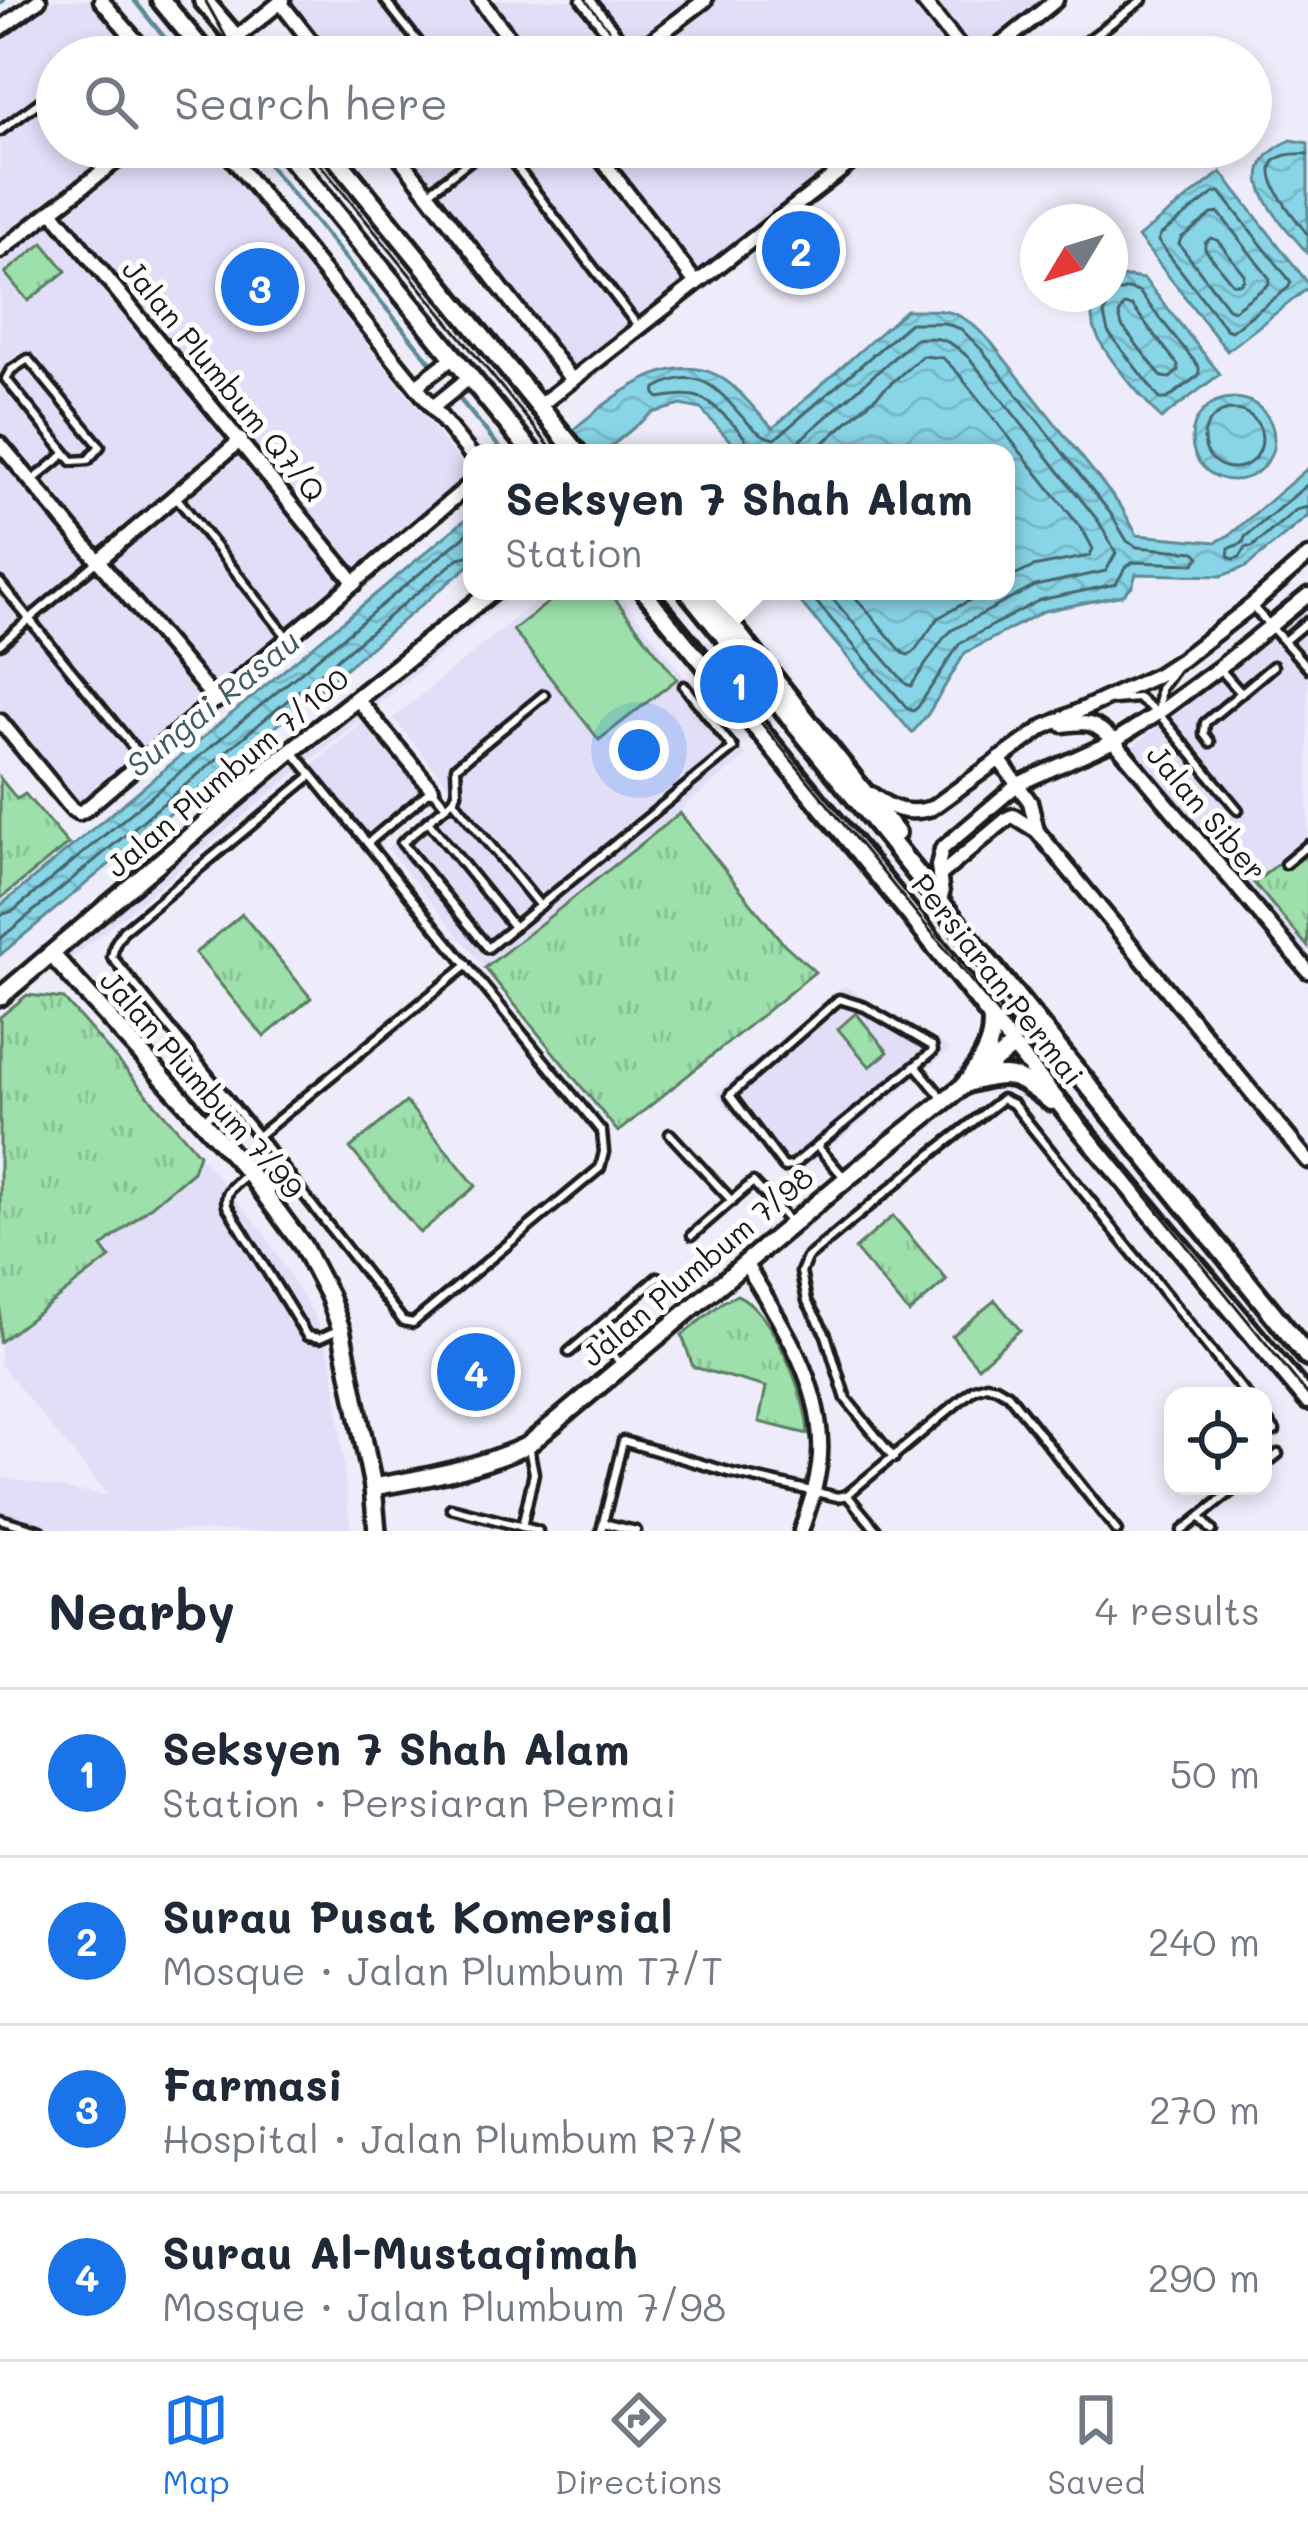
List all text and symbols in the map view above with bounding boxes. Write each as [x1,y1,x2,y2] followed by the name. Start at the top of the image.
[36,36,1272,168] search box
[78,69,144,135] icon: search
[174,73,448,131] text: Search here
[1020,204,1128,312] north arrow
[762,205,840,295] pin: 2
[221,242,299,332] pin: 3
[114,250,335,510] street label: Jalan Plumbum Q7/Q
[463,444,1015,600] popup
[505,468,973,526] text: Seksyen 7 Shah Alam
[505,526,642,577] text: Station
[116,619,308,785] water label: Sungai Rasau
[700,639,778,729] pin: 1
[97,658,357,885] street label: Jalan Plumbum 7/100
[609,720,669,780] your location
[1139,735,1276,888] street label: Jalan Siber
[903,865,1094,1093] street label: Persiaran Permai
[92,961,313,1207] street label: Jalan Plumbum 7/99
[572,1157,821,1374] street label: Jalan Plumbum 7/98
[437,1327,515,1417] pin: 4
[1164,1387,1272,1495] map controls
[1164,1387,1272,1495] button: locate
[48,1576,235,1643] text: Nearby
[1095,1584,1260,1635] text: 4 results
[162,1718,630,1776] text: Seksyen 7 Shah Alam
[78,1747,96,1798] text: 1
[1170,1747,1260,1798] text: 50 m
[162,1776,677,1827] text: Station · Persiaran Permai
[162,1886,673,1944] text: Surau Pusat Komersial
[76,1915,98,1966] text: 2
[1148,1915,1260,1966] text: 240 m
[162,1944,723,1995] text: Mosque · Jalan Plumbum T7/T
[162,2054,343,2112] text: Farmasi
[75,2083,99,2134] text: 3
[1149,2083,1260,2134] text: 270 m
[162,2112,743,2163] text: Hospital · Jalan Plumbum R7/R
[162,2222,638,2280] text: Surau Al-Mustaqimah
[75,2251,99,2302] text: 4
[1148,2251,1260,2302] text: 290 m
[162,2280,726,2331] text: Mosque · Jalan Plumbum 7/98
[163,2387,230,2502] tab: Map
[555,2387,722,2502] tab: Directions
[1048,2387,1145,2502] tab: Saved

